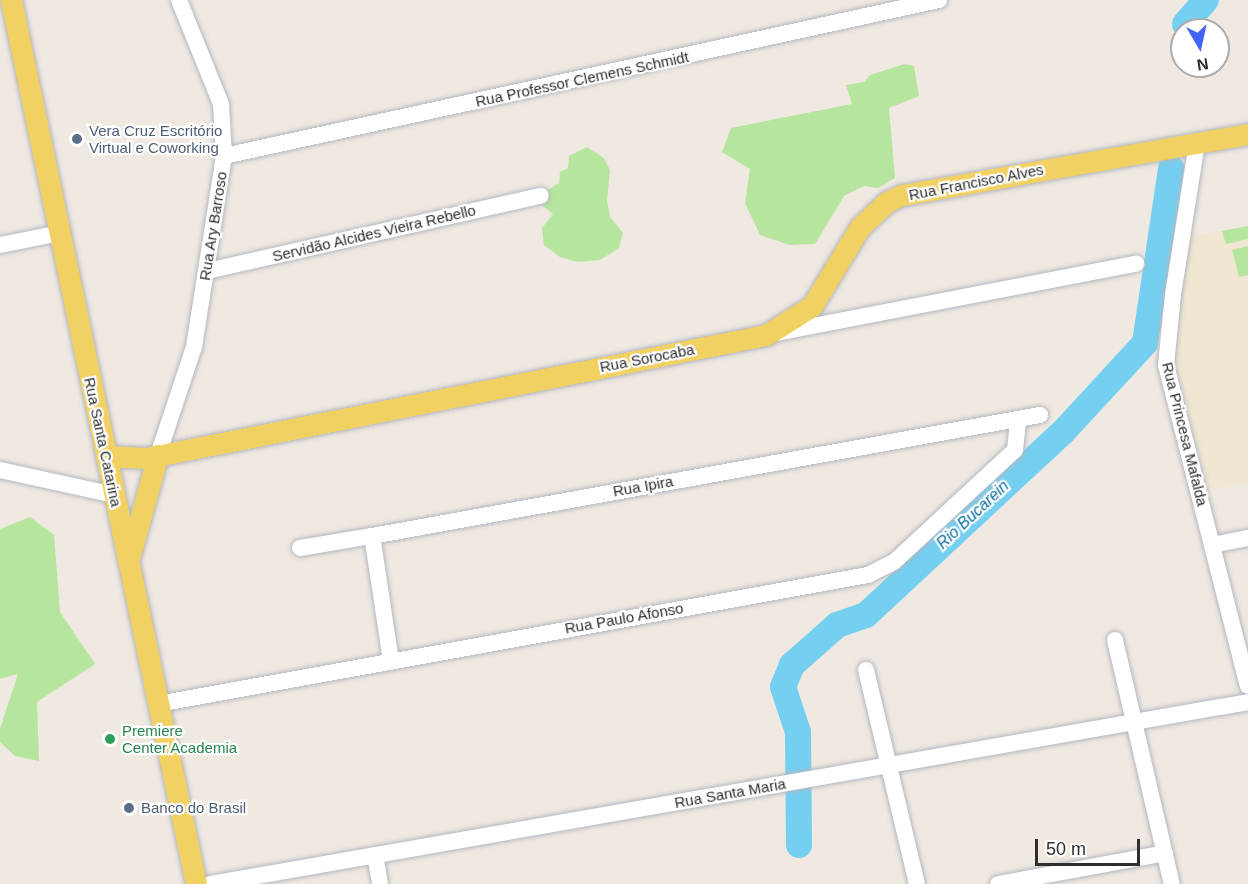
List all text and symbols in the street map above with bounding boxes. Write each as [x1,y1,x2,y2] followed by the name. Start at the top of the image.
[1170,18,1230,78] north arrow
[474,48,690,110] street label: Rua Professor Clemens Schmidt
[1196,55,1210,74] text: N
[89,121,222,156] place label: Vera Cruz Escritório Virtual e Coworking
[70,132,84,146] marker: Vera Cruz Escritório Virtual e Coworking
[907,160,1045,204] street label: Rua Francisco Alves
[195,170,231,282] street label: Rua Ary Barroso
[270,201,478,265] street label: Servidão Alcides Vieira Rebello
[598,340,696,376] street label: Rua Sorocaba
[1158,360,1212,508] street label: Rua Princesa Mafalda
[81,376,125,508] street label: Rua Santa Catarina
[611,472,675,500] street label: Rua Ipira
[933,477,1013,553] water label: Rio Bucarein
[563,599,685,637] street label: Rua Paulo Afonso
[122,721,238,756] place label: Premiere Center Academia
[103,732,117,746] marker: Premiere Center Academia
[673,774,787,812] street label: Rua Santa Maria
[141,799,246,817] place label: Banco do Brasil
[122,801,136,815] marker: Banco do Brasil
[1038,827,1143,865] scale bar
[1046,839,1086,859] text: 50 m

